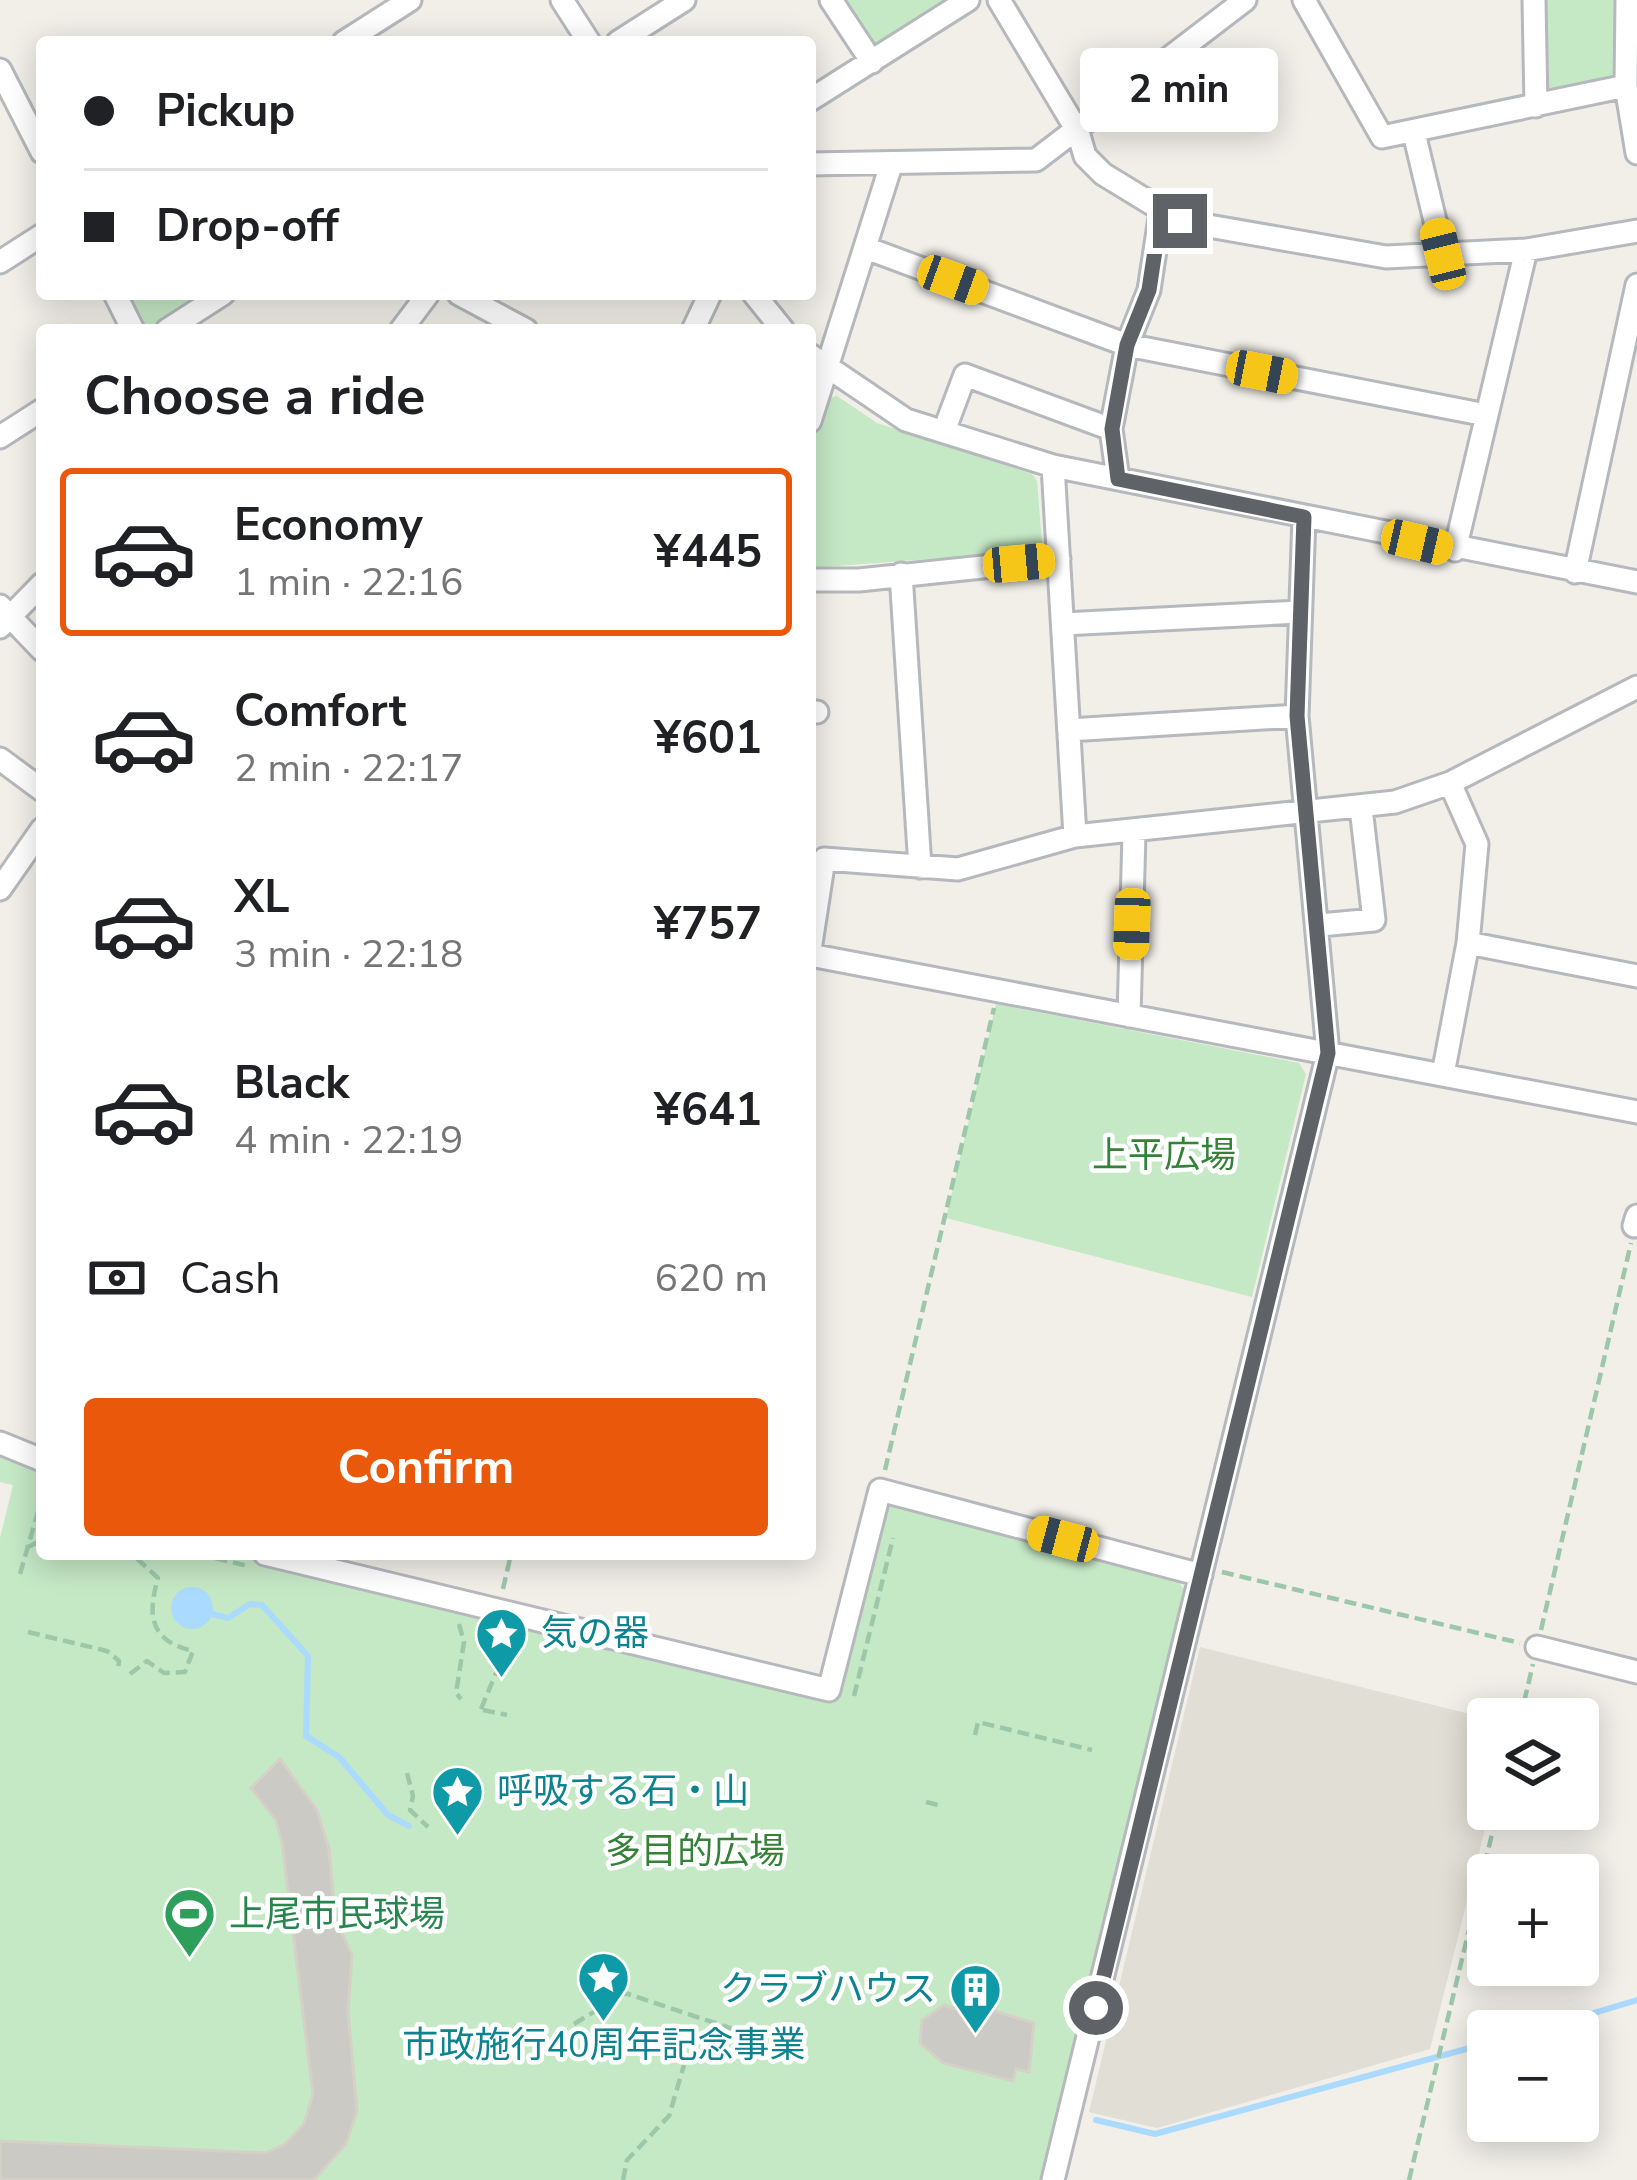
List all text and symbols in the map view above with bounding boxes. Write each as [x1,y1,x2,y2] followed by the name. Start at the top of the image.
[1081,47,1279,131] callout: 2 min
[1129,63,1229,116] text: 2 min
[156,81,295,142] text: Pickup
[1153,194,1207,248] route end
[156,196,339,257] text: Drop-off
[1417,215,1469,293] car
[913,251,993,309] car
[1223,347,1301,397] car
[84,359,425,433] text: Choose a ride
[234,495,423,556] text: Economy
[90,498,198,606] icon: car
[1378,516,1456,568] car
[654,522,762,583] text: ¥445
[982,542,1056,584] car
[234,556,463,609] text: 1 min · 22:16
[234,681,406,742] text: Comfort
[90,684,198,792] icon: car
[654,708,762,769] text: ¥601
[234,742,463,795] text: 2 min · 22:17
[234,867,290,928] text: XL
[90,870,198,978] icon: car
[1113,887,1151,961] car
[654,894,762,955] text: ¥757
[234,928,463,981] text: 3 min · 22:18
[234,1053,349,1114] text: Black
[90,1056,198,1164] icon: car
[654,1080,762,1141] text: ¥641
[234,1114,463,1167] text: 4 min · 22:19
[1092,1131,1236,1180] park label: 上平広場
[84,1245,150,1311] icon: cash
[180,1248,281,1309] text: Cash
[654,1252,768,1305] text: 620 m
[84,1398,768,1536] button: Confirm
[1024,1512,1102,1566] car
[474,1605,530,1679] place icon: 気の器
[541,1609,649,1658] place label: 気の器
[1467,1698,1599,2142] map controls
[1467,1698,1599,1830] button: layers
[430,1763,486,1837] place icon: 呼吸する石・山
[497,1767,749,1816] place label: 呼吸する石・山
[605,1827,785,1876] park label: 多目的広場
[1467,1854,1599,1986] button: +
[162,1886,218,1960] sports icon: 上尾市民球場
[229,1890,445,1939] place label: 上尾市民球場
[576,1949,632,2023] place icon: 市政施行40周年記念事業
[947,1961,1003,2035] building icon: クラブハウス
[720,1965,936,2014] place label: クラブハウス
[1069,1981,1123,2035] route start
[1467,2010,1599,2142] button: −
[402,2021,806,2070] place label: 市政施行40周年記念事業

